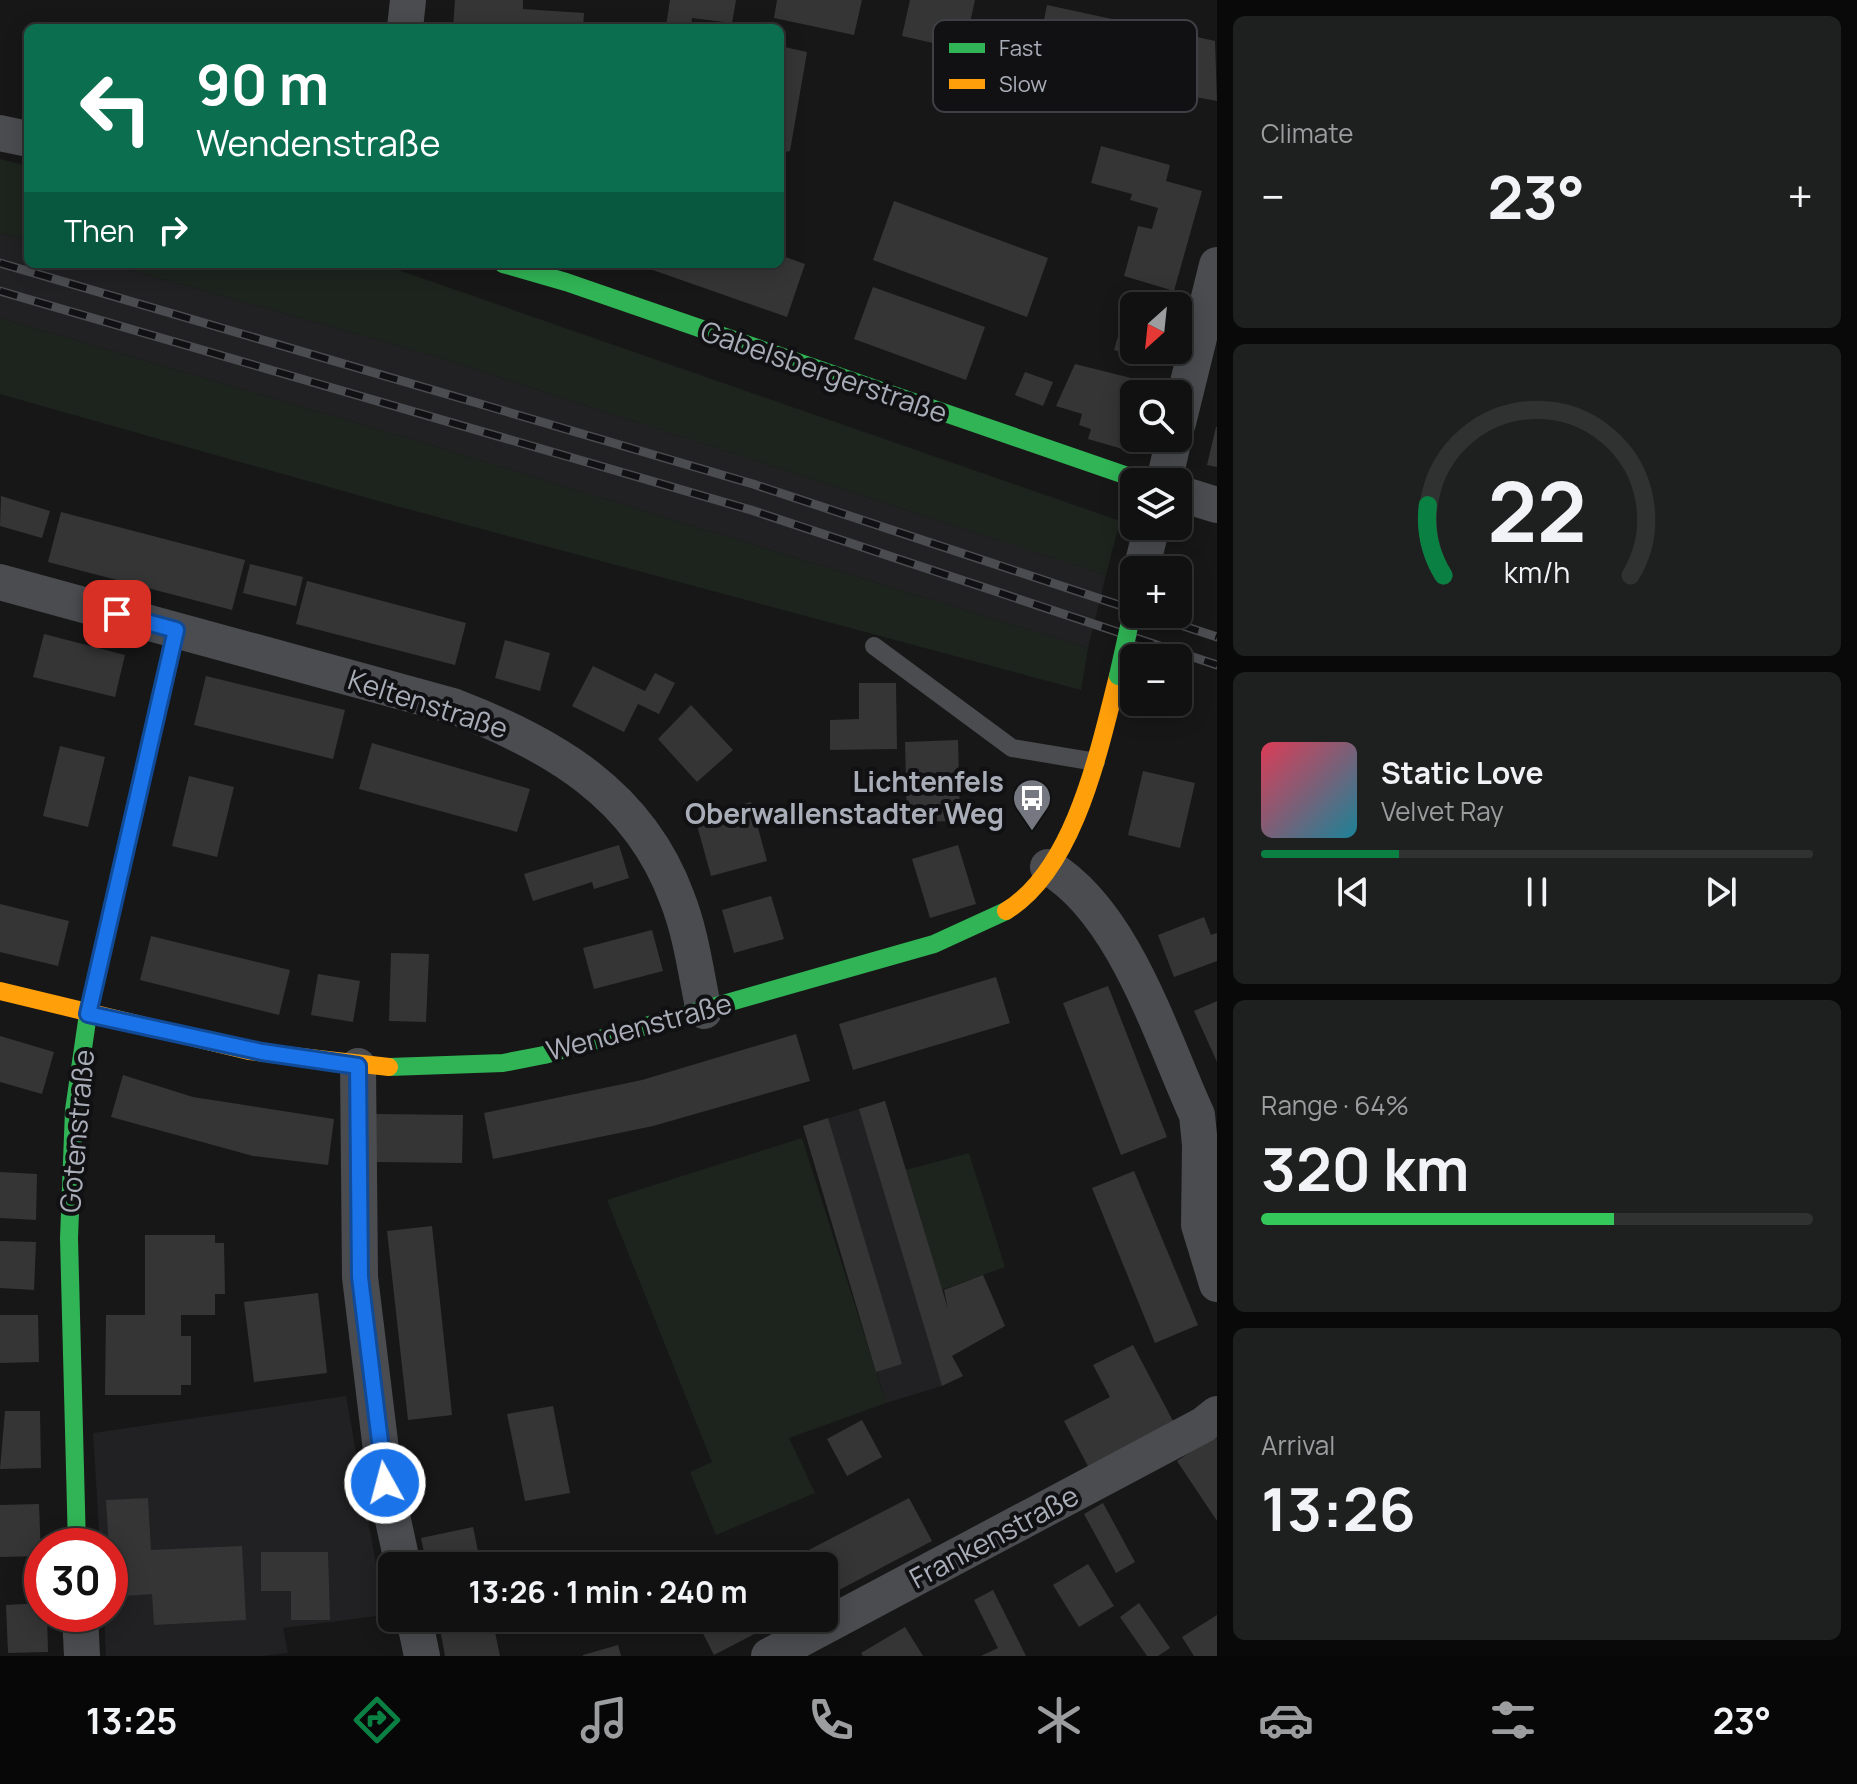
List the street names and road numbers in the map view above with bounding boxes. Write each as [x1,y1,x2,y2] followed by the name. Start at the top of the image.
[696,311,953,431] street label: Gabelsbergerstraße
[344,659,513,747] street label: Keltenstraße
[542,983,736,1069] street label: Wendenstraße
[50,1048,102,1214] street label: Gotenstraße
[902,1476,1085,1597] street label: Frankenstraße

